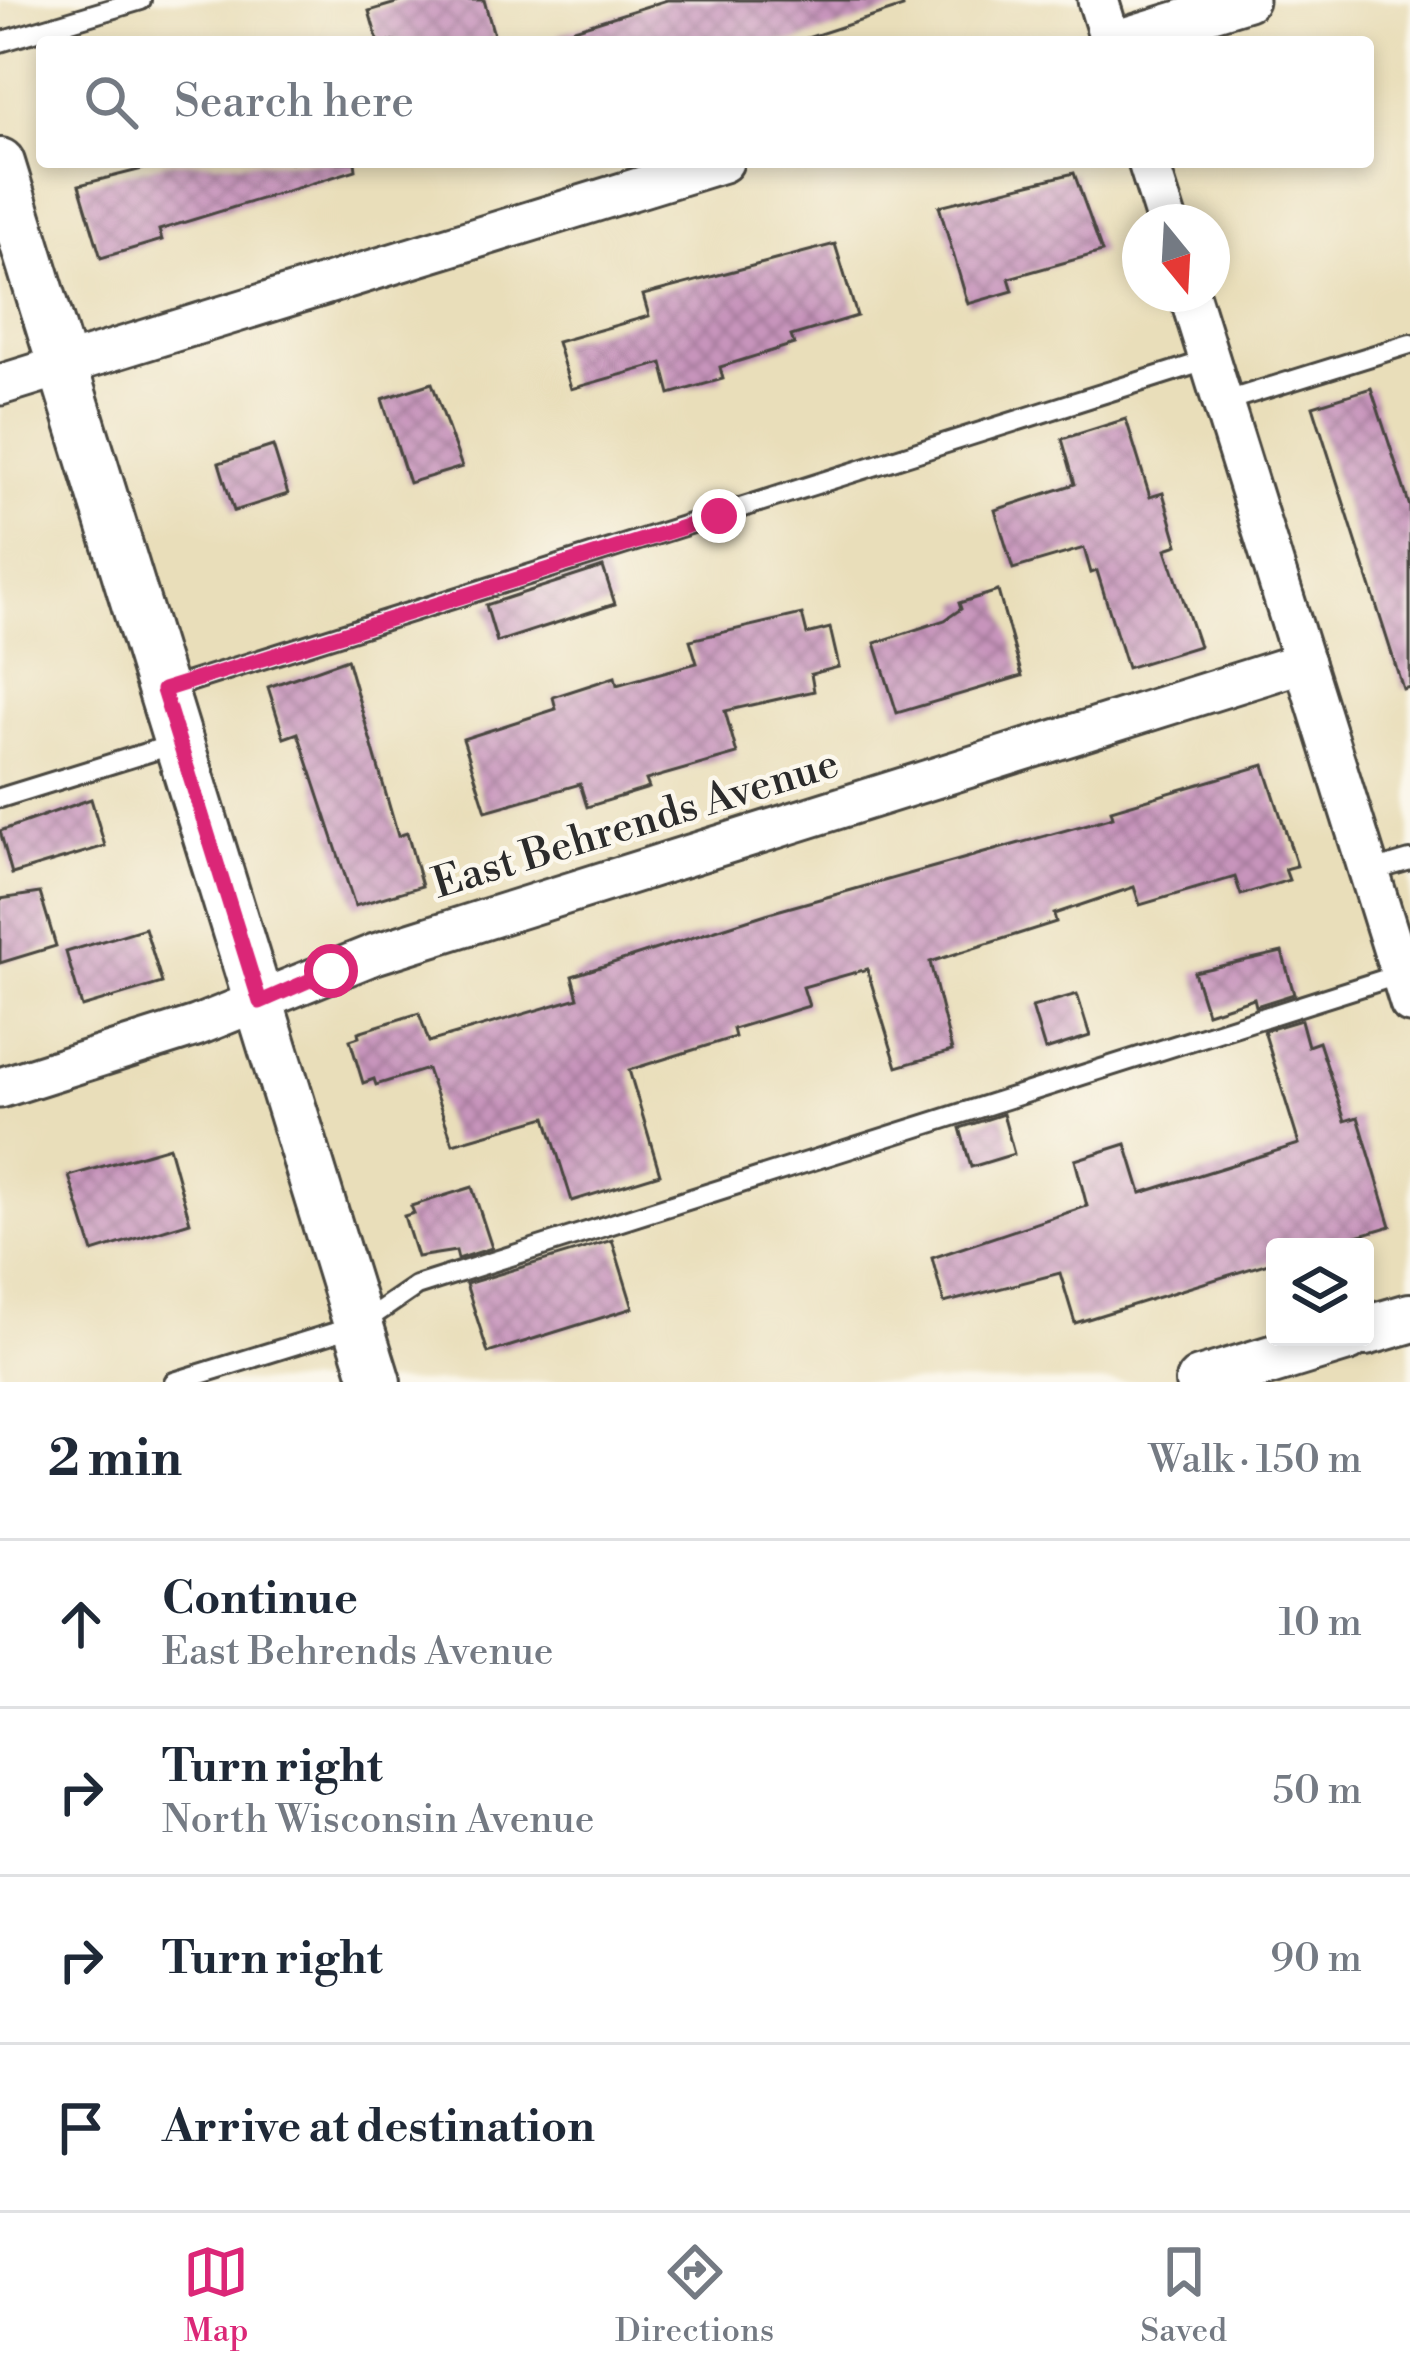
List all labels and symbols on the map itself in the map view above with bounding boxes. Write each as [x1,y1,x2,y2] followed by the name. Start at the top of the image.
[1122,204,1230,312] north arrow
[692,489,746,543] route end
[426,737,845,911] street label: East Behrends Avenue
[304,944,358,998] route start

